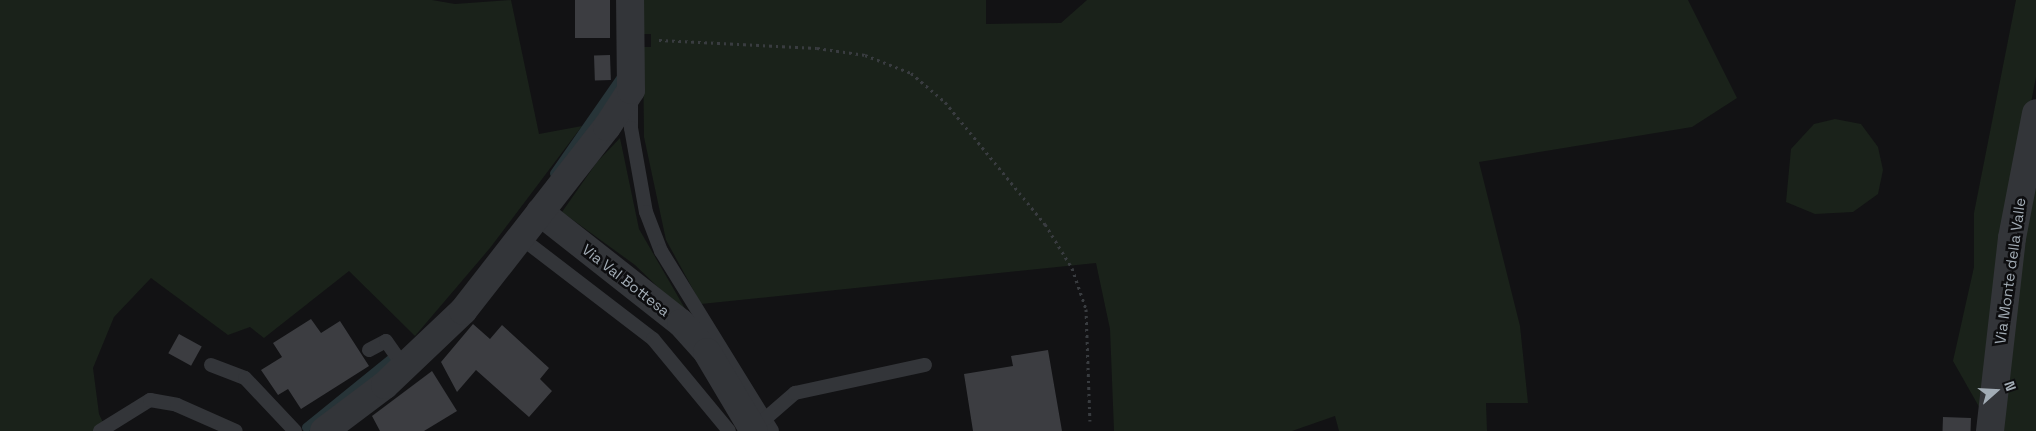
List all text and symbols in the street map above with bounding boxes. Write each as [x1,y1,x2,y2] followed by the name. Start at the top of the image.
[1991,196,2029,346] street label: Via Monte della Valle
[578,240,674,320] street label: Via Val Bottesa
[1971,366,2021,416] north arrow
[2000,379,2020,393] text: N

